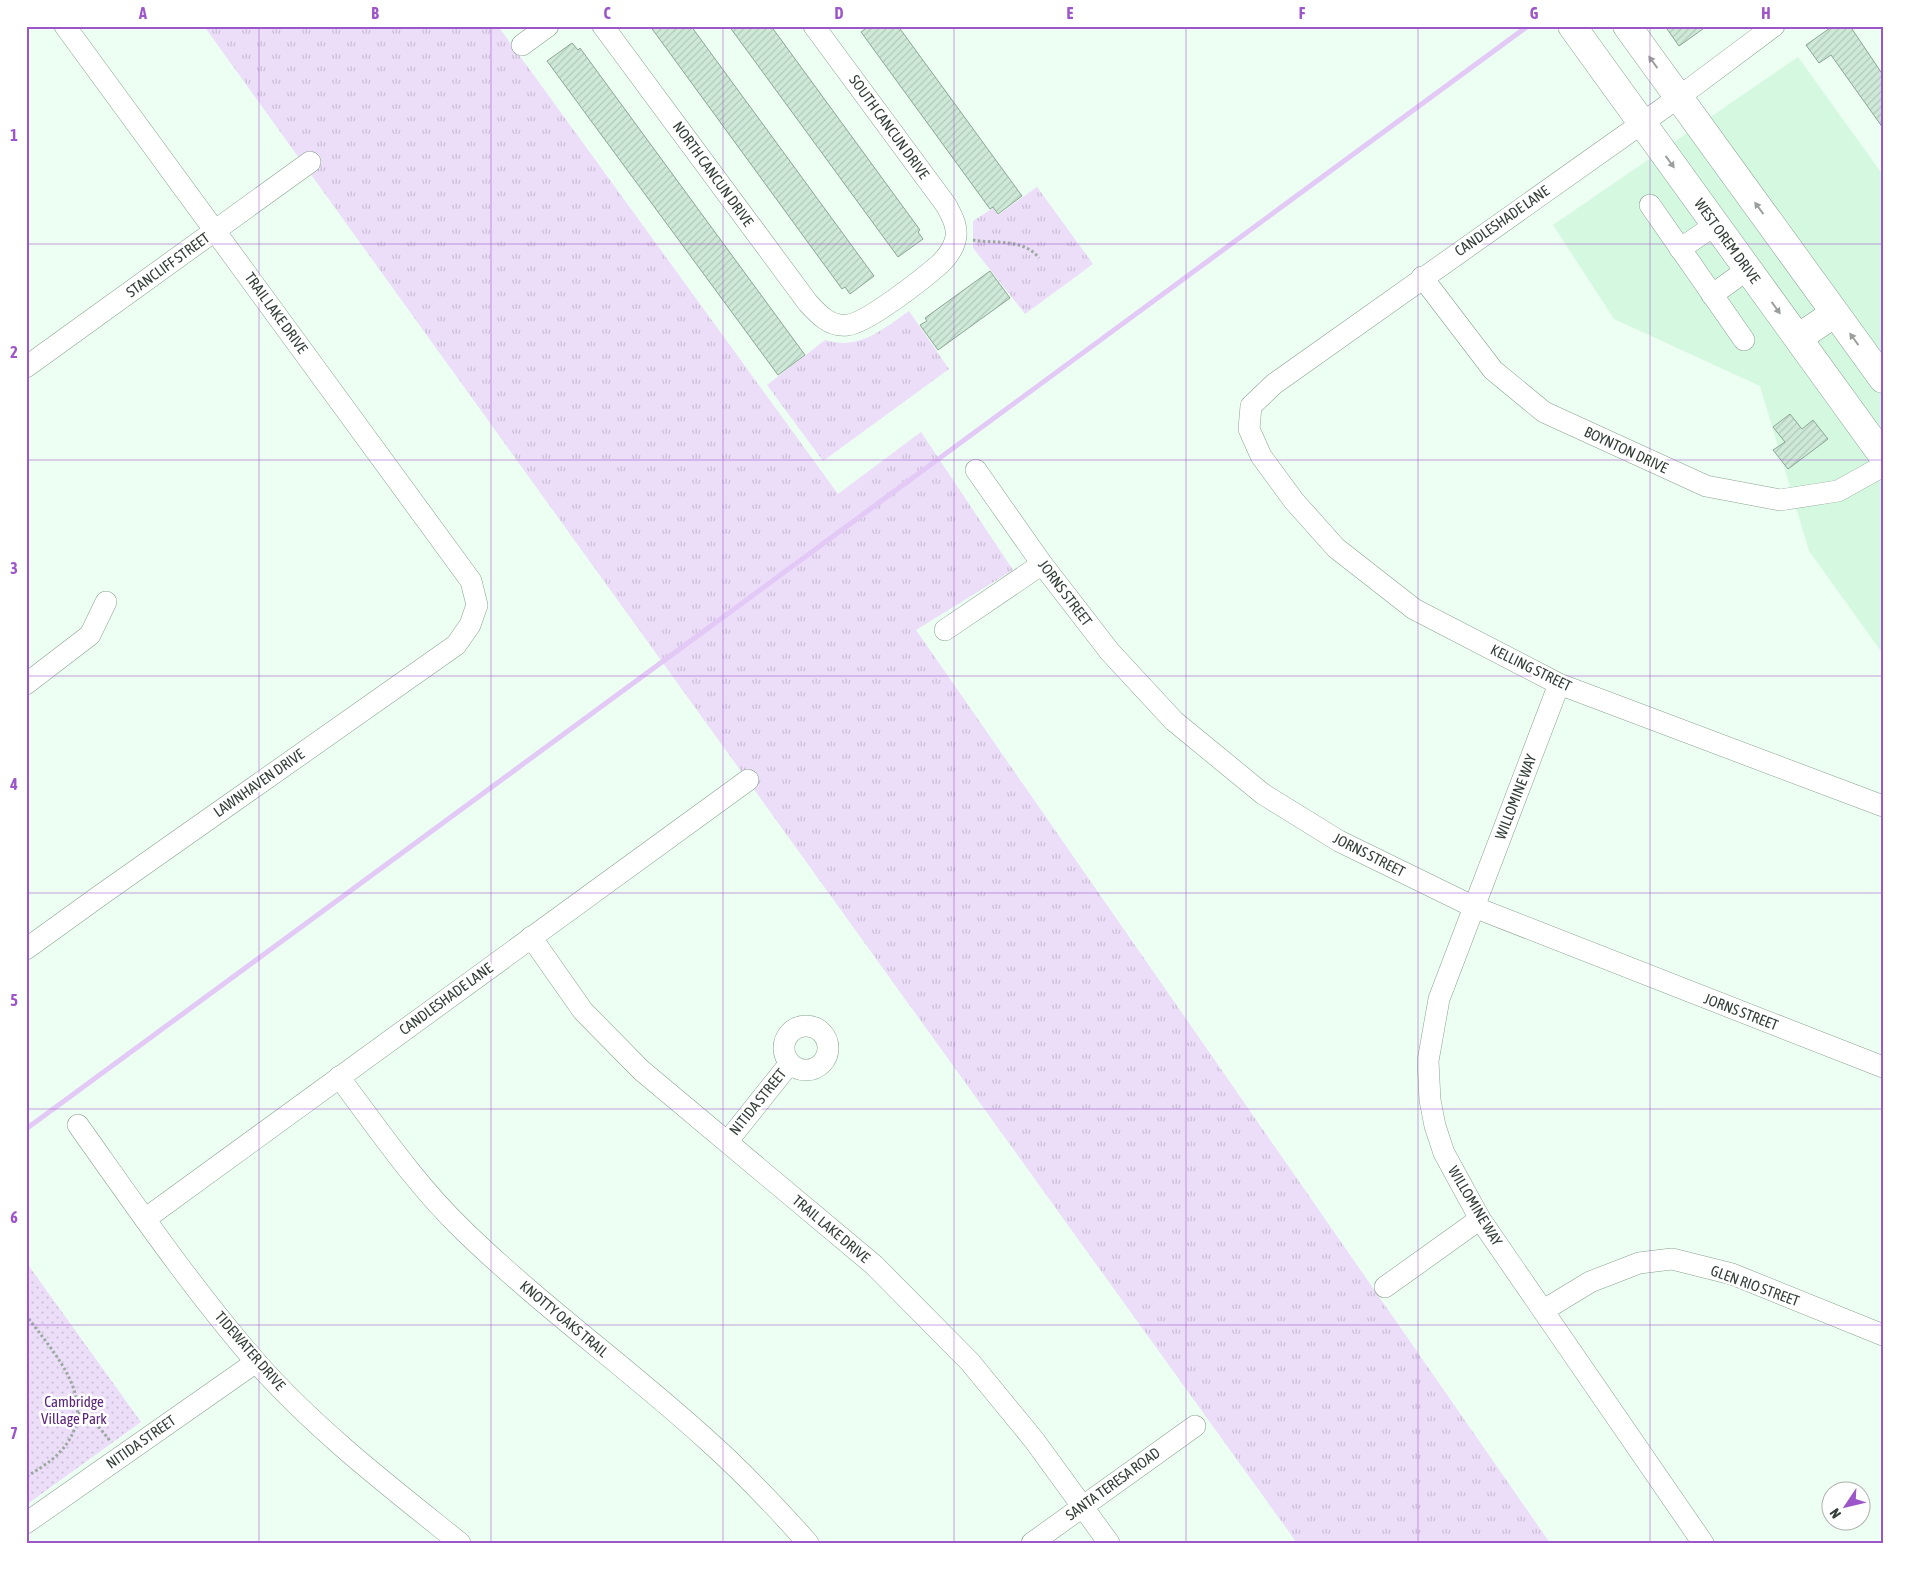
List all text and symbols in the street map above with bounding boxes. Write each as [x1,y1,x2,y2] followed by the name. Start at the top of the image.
[138,4,147,22] text: A
[371,4,379,22] text: B
[603,4,611,22] text: C
[835,4,844,22] text: D
[1067,4,1074,22] text: E
[1299,4,1306,22] text: F
[1530,4,1539,22] text: G
[1761,4,1771,22] text: H
[1648,55,1658,69] one-way arrow
[846,71,933,182] street label: SOUTH CANCUN DRIVE
[670,118,757,230] street label: NORTH CANCUN DRIVE
[10,126,18,144] text: 1
[1665,155,1675,169] one-way arrow
[1451,181,1553,259] street label: CANDLESHADE LANE
[1691,195,1764,287] street label: WEST OREM DRIVE
[1754,201,1764,215] one-way arrow
[123,228,213,300] street label: STANCLIFF STREET
[241,269,312,357] street label: TRAIL LAKE DRIVE
[1771,301,1781,315] one-way arrow
[1849,333,1859,346] one-way arrow
[10,343,18,361] text: 2
[1582,423,1671,477] street label: BOYNTON DRIVE
[1035,556,1096,629] street label: JORNS STREET
[10,559,18,577] text: 3
[1488,641,1575,695] street label: KELLING STREET
[210,745,308,820] street label: LAWNHAVEN DRIVE
[1492,752,1540,842] street label: WILLOMINE WAY
[9,775,18,793] text: 4
[1331,829,1408,880] street label: JORNS STREET
[396,959,496,1038] street label: CANDLESHADE LANE
[1702,990,1781,1034] street label: JORNS STREET
[10,991,18,1009] text: 5
[726,1065,790,1138] street label: NITIDA STREET
[1445,1163,1506,1249] street label: WILLOMINE WAY
[789,1191,874,1266] street label: TRAIL LAKE DRIVE
[10,1208,18,1226] text: 6
[1709,1262,1802,1310] street label: GLEN RIO STREET
[517,1277,612,1360] street label: KNOTTY OAKS TRAIL
[212,1308,290,1394] street label: TIDEWATER DRIVE
[41,1393,107,1427] park label: Cambridge Village Park
[103,1411,179,1472] street label: NITIDA STREET
[10,1424,18,1442] text: 7
[1062,1444,1163,1523] street label: SANTA TERESA ROAD
[1822,1482,1872,1532] north arrow
[1826,1505,1844,1521] text: N

